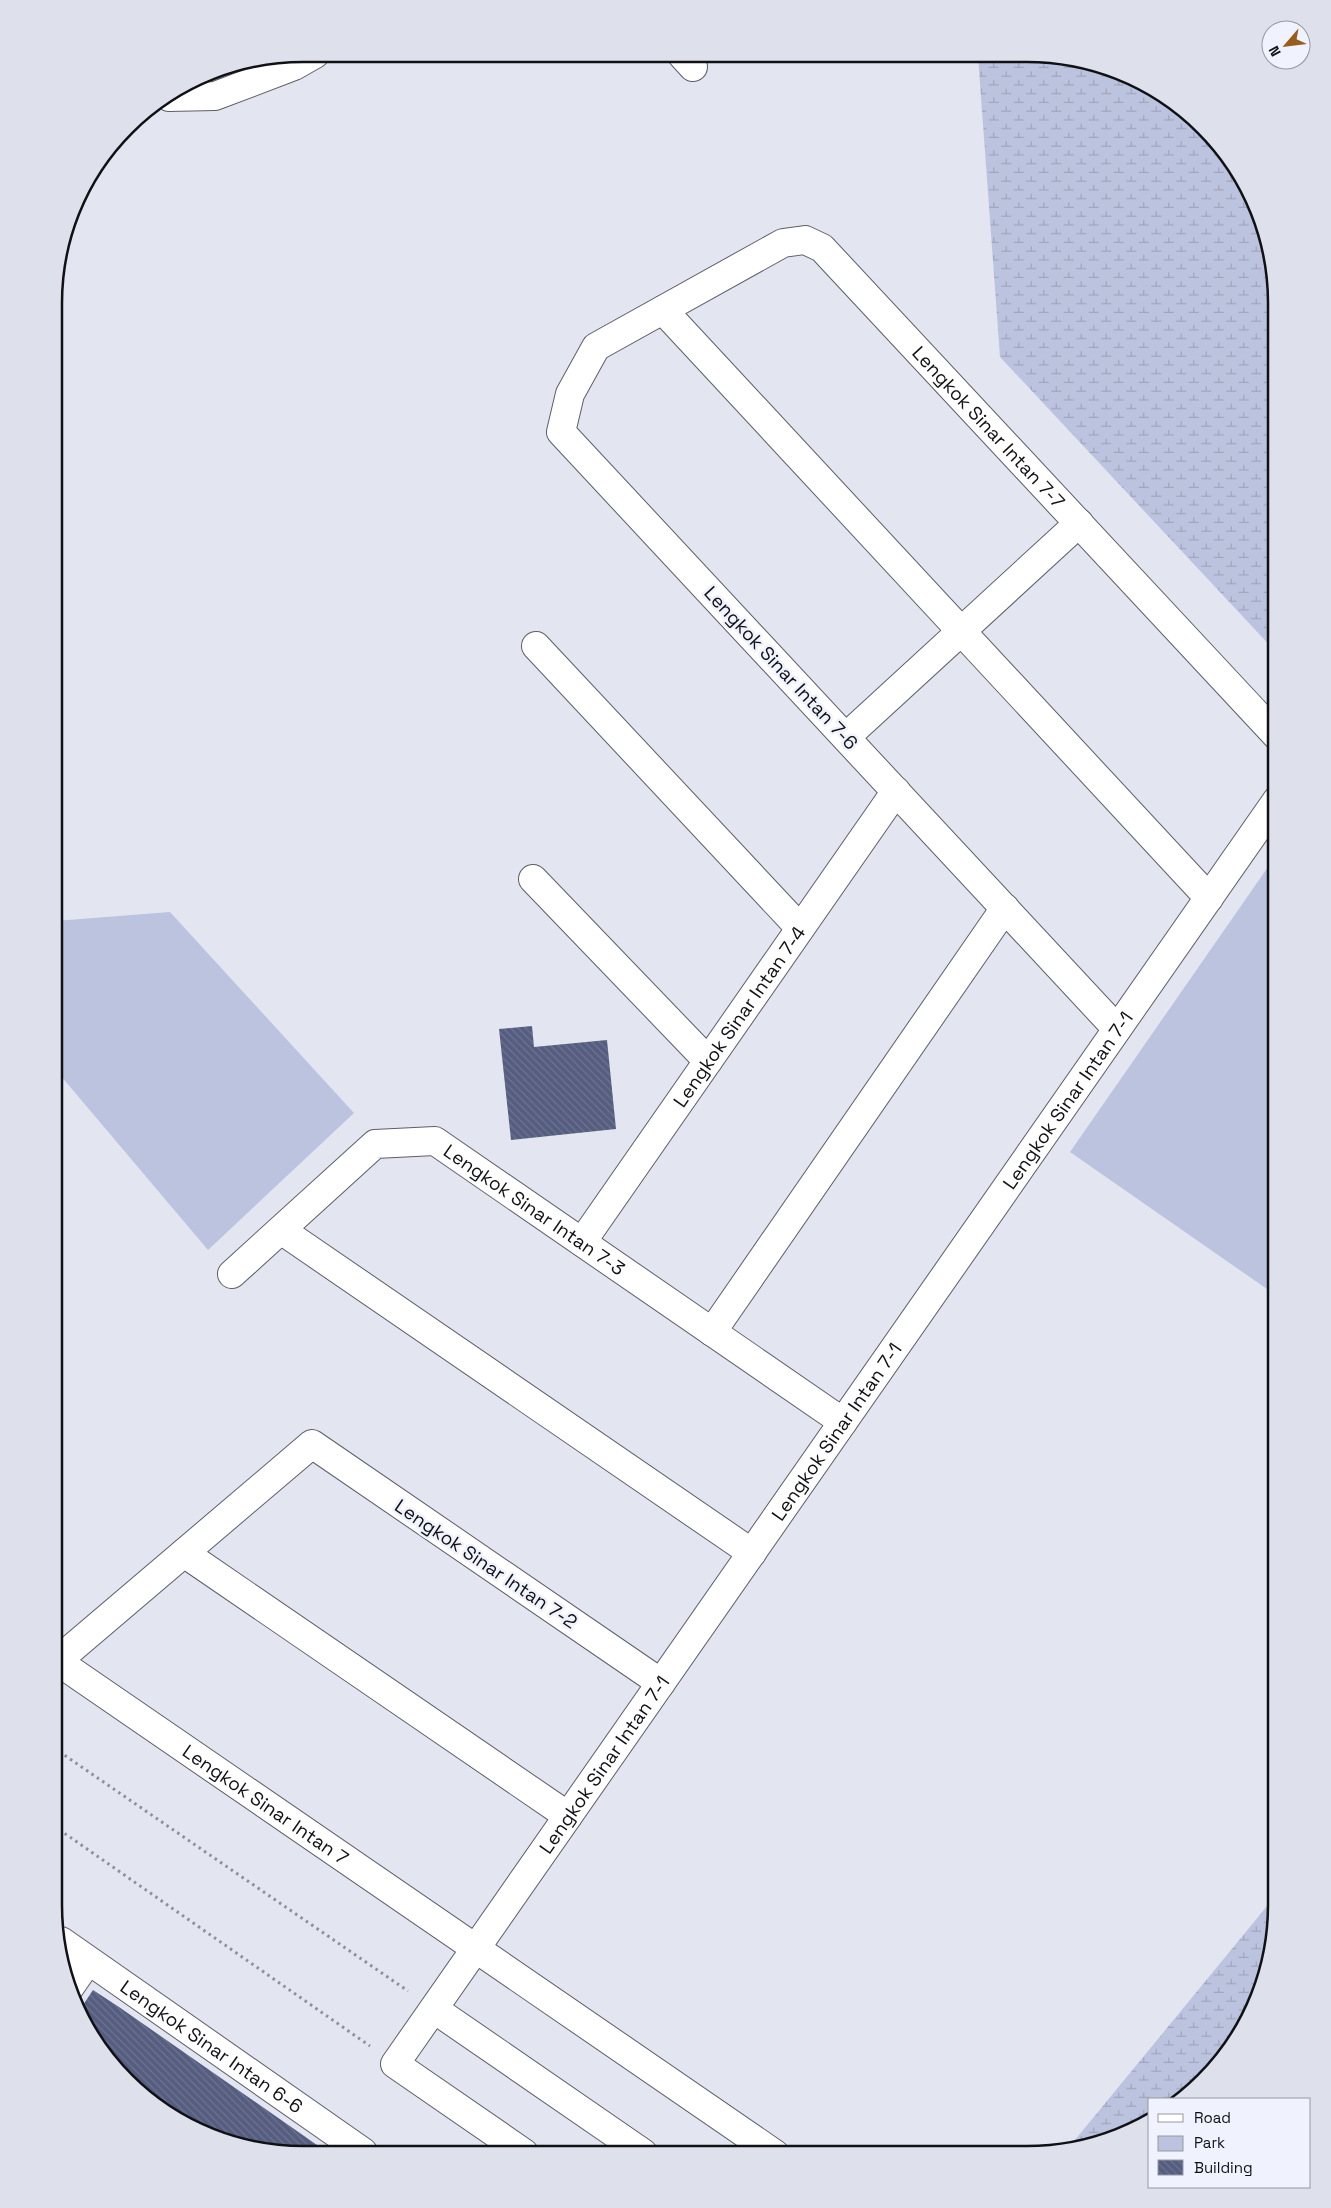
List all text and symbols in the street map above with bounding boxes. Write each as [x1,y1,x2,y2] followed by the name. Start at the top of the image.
[1261,20,1311,70] north arrow
[1264,43,1285,59] text: N
[907,340,1071,513] street label: Lengkok Sinar Intan 7-7
[699,581,863,755] street label: Lengkok Sinar Intan 7-6
[667,921,811,1112] street label: Lengkok Sinar Intan 7-4
[997,1006,1138,1194] street label: Lengkok Sinar Intan 7-1
[439,1138,630,1281] street label: Lengkok Sinar Intan 7-3
[766,1338,907,1525] street label: Lengkok Sinar Intan 7-1
[390,1494,582,1634] street label: Lengkok Sinar Intan 7-2
[533,1671,675,1858] street label: Lengkok Sinar Intan 7-1
[178,1739,354,1870] street label: Lengkok Sinar Intan 7
[116,1974,308,2119] street label: Lengkok Sinar Intan 6-6
[1148,2098,1311,2188] legend
[1194,2108,1231,2127] text: Road
[1194,2133,1225,2152] text: Park
[1194,2158,1253,2177] text: Building

